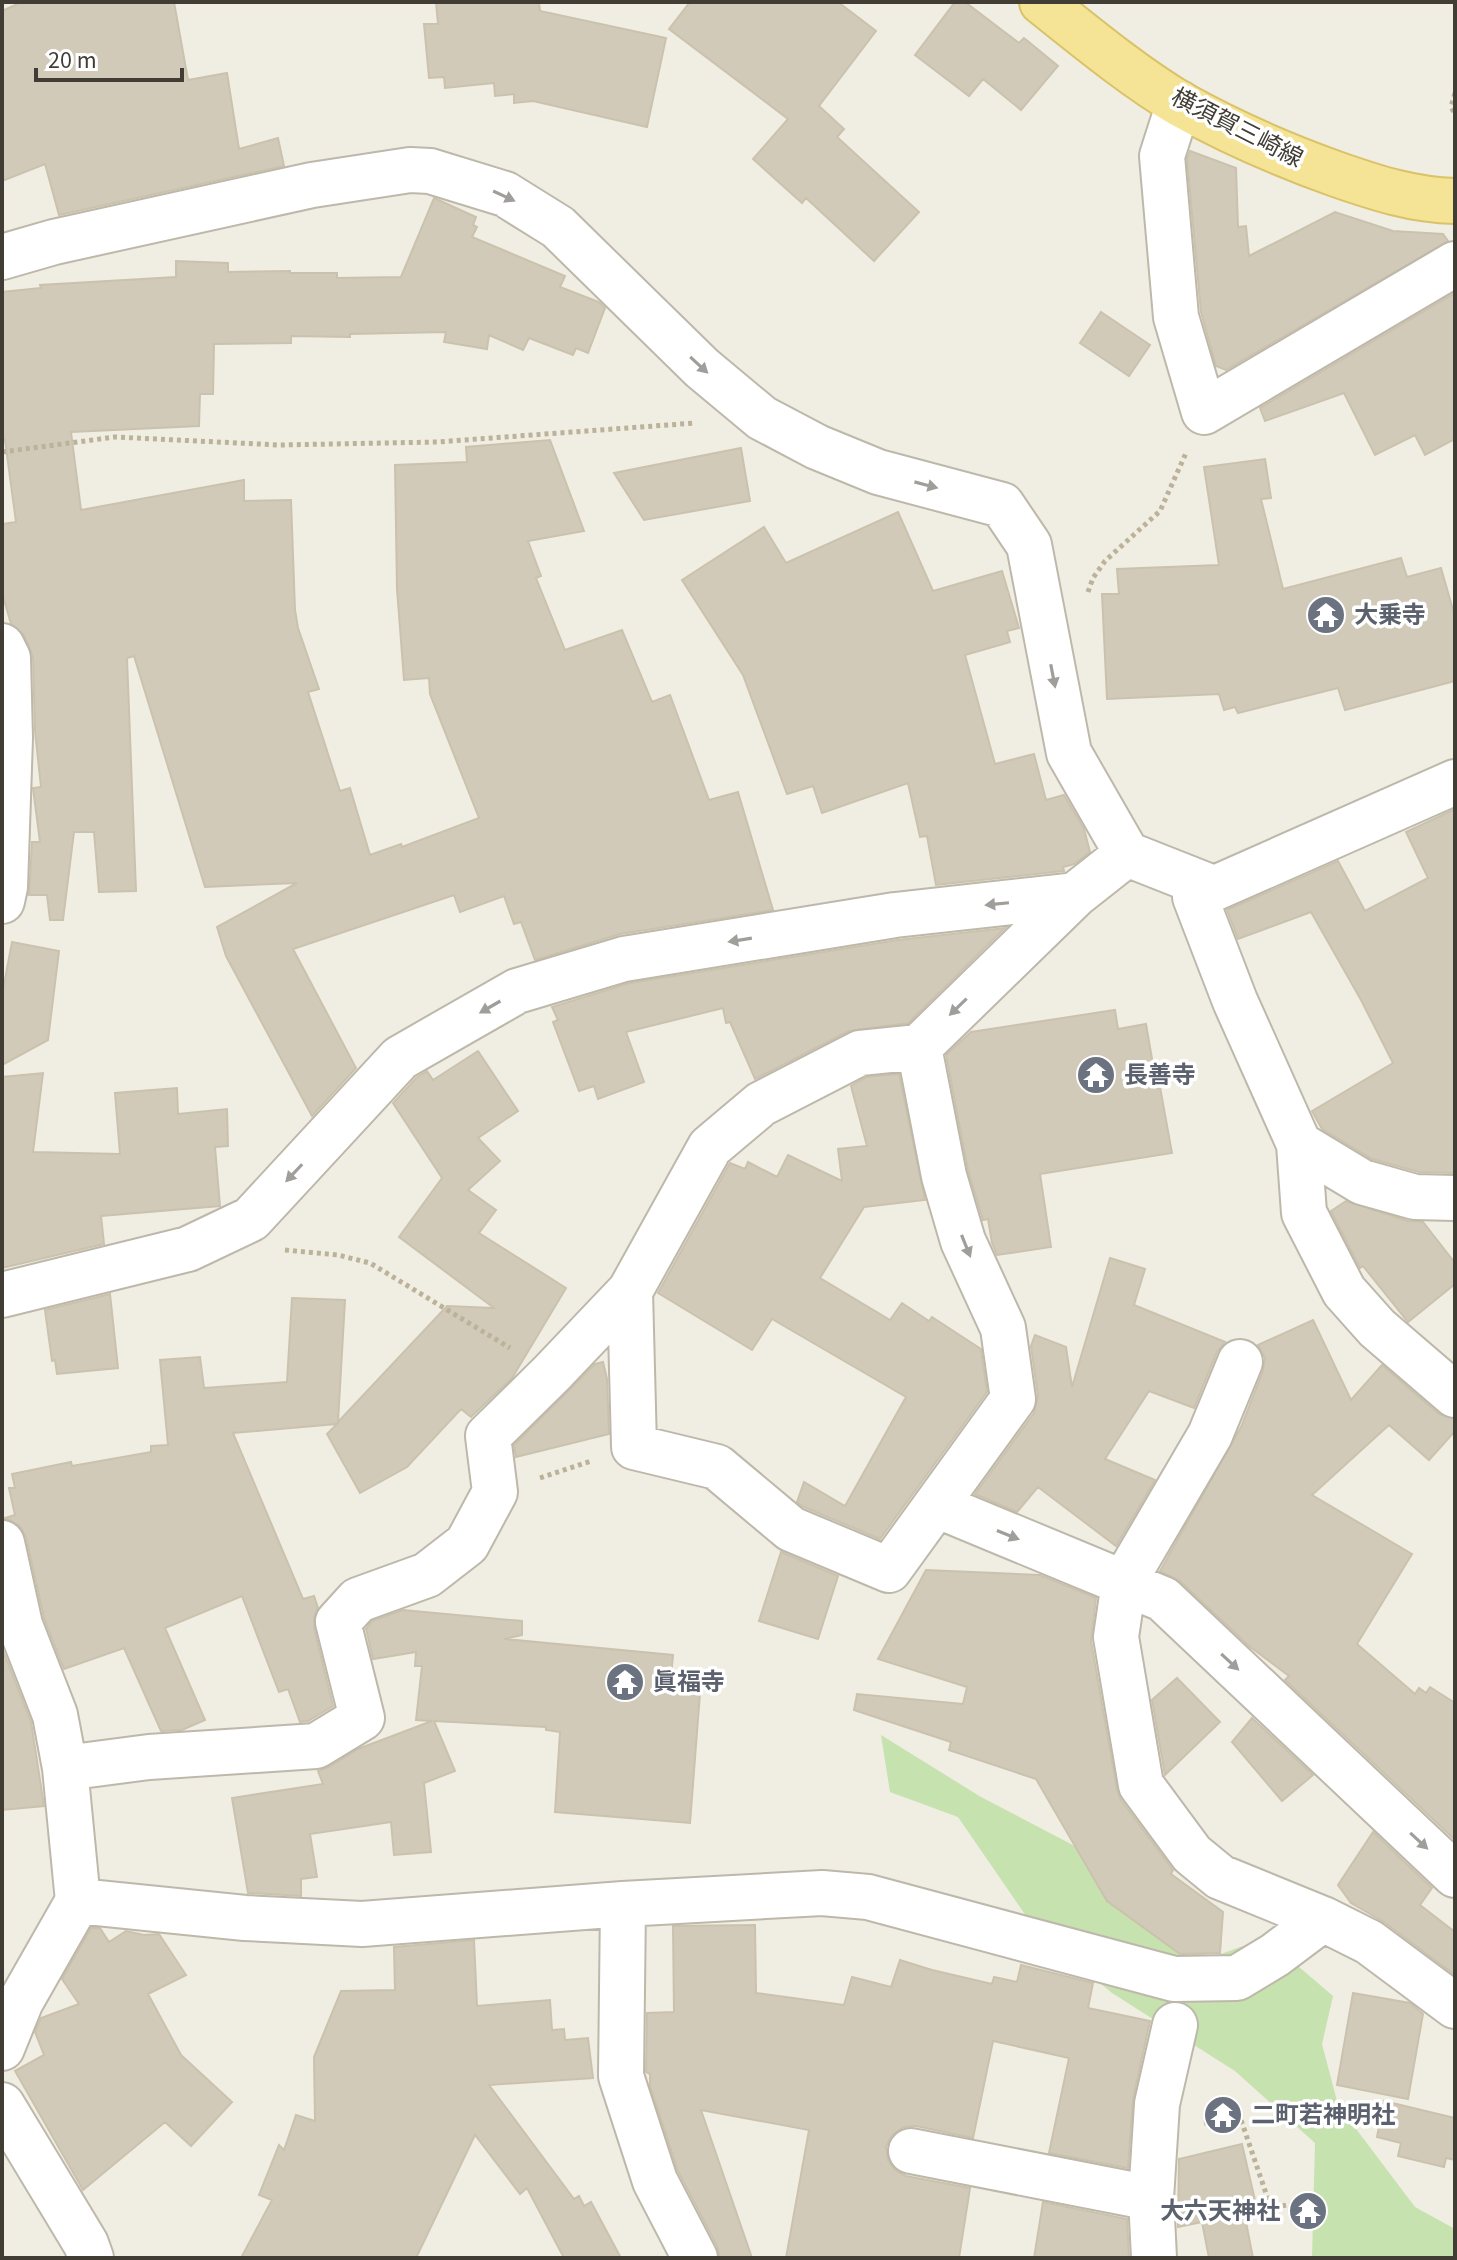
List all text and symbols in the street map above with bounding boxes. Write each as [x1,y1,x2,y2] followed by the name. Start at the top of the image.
[36,32,182,82] scale bar
[48,43,97,78] text: 20 m
[1165,80,1309,176] street label: 横須賀三崎線
[492,189,516,202] one-way arrow
[689,355,708,373] one-way arrow
[914,479,939,492] one-way arrow
[1305,594,1347,636] temple icon: 大乗寺
[1354,598,1426,633] place label: 大乗寺
[1048,664,1060,689] one-way arrow
[985,898,1010,911] one-way arrow
[727,935,752,947] one-way arrow
[949,998,968,1016] one-way arrow
[479,1000,502,1013] one-way arrow
[1075,1054,1117,1096] temple icon: 長善寺
[1124,1058,1196,1093] place label: 長善寺
[286,1163,304,1182] one-way arrow
[959,1234,972,1258] one-way arrow
[996,1528,1020,1541] one-way arrow
[1220,1653,1239,1671] one-way arrow
[604,1661,646,1703] temple icon: 眞福寺
[653,1665,725,1700] place label: 眞福寺
[1409,1832,1428,1850] one-way arrow
[1202,2094,1244,2136] temple icon: 二町若神明社
[1251,2098,1395,2133] place label: 二町若神明社
[1287,2190,1329,2232] temple icon: 大六天神社
[1160,2194,1280,2229] place label: 大六天神社

